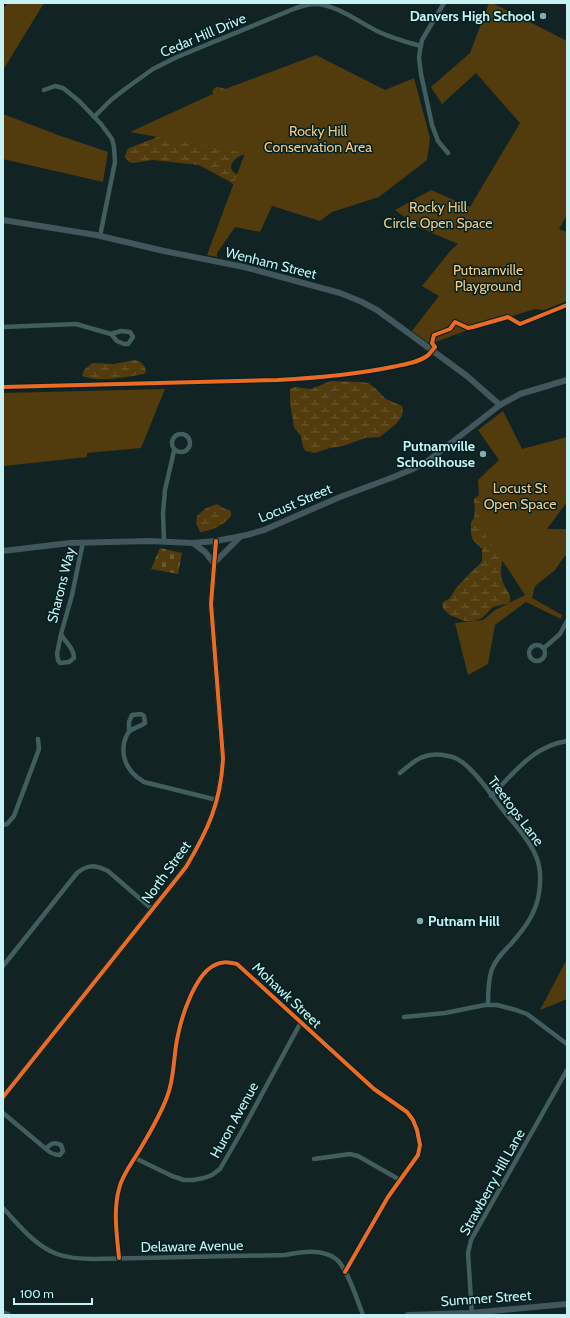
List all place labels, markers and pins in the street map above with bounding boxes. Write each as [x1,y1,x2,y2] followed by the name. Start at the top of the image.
[410,7,535,25] place label: Danvers High School
[538,11,548,21] marker: Danvers High School
[397,437,475,471] place label: Putnamville Schoolhouse
[478,449,488,459] marker: Putnamville Schoolhouse
[428,912,500,930] place label: Putnam Hill
[415,916,425,926] marker: Putnam Hill

